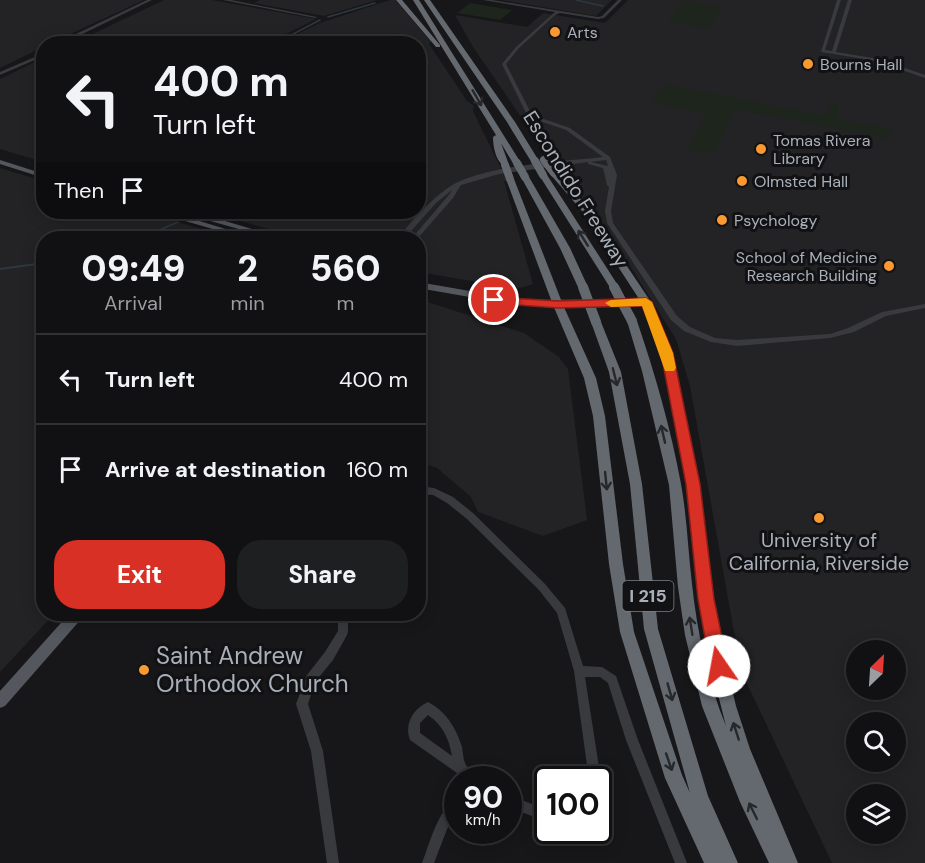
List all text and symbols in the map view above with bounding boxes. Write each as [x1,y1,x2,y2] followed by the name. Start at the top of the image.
[567,22,598,43] place label: Arts
[548,25,562,39] marker: Arts
[153,54,289,109] text: 400 m
[820,54,902,75] place label: Bourns Hall
[801,57,815,71] marker: Bourns Hall
[54,60,132,138] icon: left
[471,89,483,106] one-way arrow
[517,106,635,272] street label: Escondido Freeway
[153,107,256,142] text: Turn left
[773,130,870,169] place label: Tomas Rivera Library
[754,142,768,156] marker: Tomas Rivera Library
[754,171,848,192] place label: Olmsted Hall
[116,174,149,207] icon: arrive
[735,174,749,188] marker: Olmsted Hall
[54,176,104,205] text: Then
[734,210,818,231] place label: Psychology
[715,213,729,227] marker: Psychology
[577,229,590,246] one-way arrow
[81,245,185,292] text: 09:49
[237,245,258,292] text: 2
[310,245,381,292] text: 560
[736,247,877,286] place label: School of Medicine Research Building
[882,259,896,273] marker: School of Medicine Research Building
[468,274,519,325] pin
[477,283,510,316] icon: arrive
[104,290,162,316] text: Arrival
[231,290,265,316] text: min
[336,290,354,316] text: m
[54,363,87,396] icon: left
[105,365,195,394] text: Turn left
[339,365,408,394] text: 400 m
[610,367,622,386] one-way arrow
[656,425,668,444] one-way arrow
[54,453,87,486] icon: arrive
[105,455,326,484] text: Arrive at destination
[347,455,408,484] text: 160 m
[601,470,612,490] one-way arrow
[812,511,826,525] marker: University of California, Riverside
[729,527,909,576] place label: University of California, Riverside
[54,540,225,609] button: Exit
[237,540,408,609] button: Share
[622,581,674,611] road number: I 215
[686,617,697,637] one-way arrow
[687,634,751,698] position arrow
[156,640,349,699] place label: Saint Andrew Orthodox Church
[846,640,906,700] north arrow
[846,640,906,844] map controls
[137,663,151,677] marker: Saint Andrew Orthodox Church
[664,682,676,701] one-way arrow
[846,712,906,772] button: search
[730,722,741,741] one-way arrow
[664,752,675,771] one-way arrow
[534,766,612,844] speed limit sign: 100
[463,778,503,817] text: 90
[846,784,906,844] button: layers
[747,802,758,820] one-way arrow
[465,810,501,830] text: km/h

